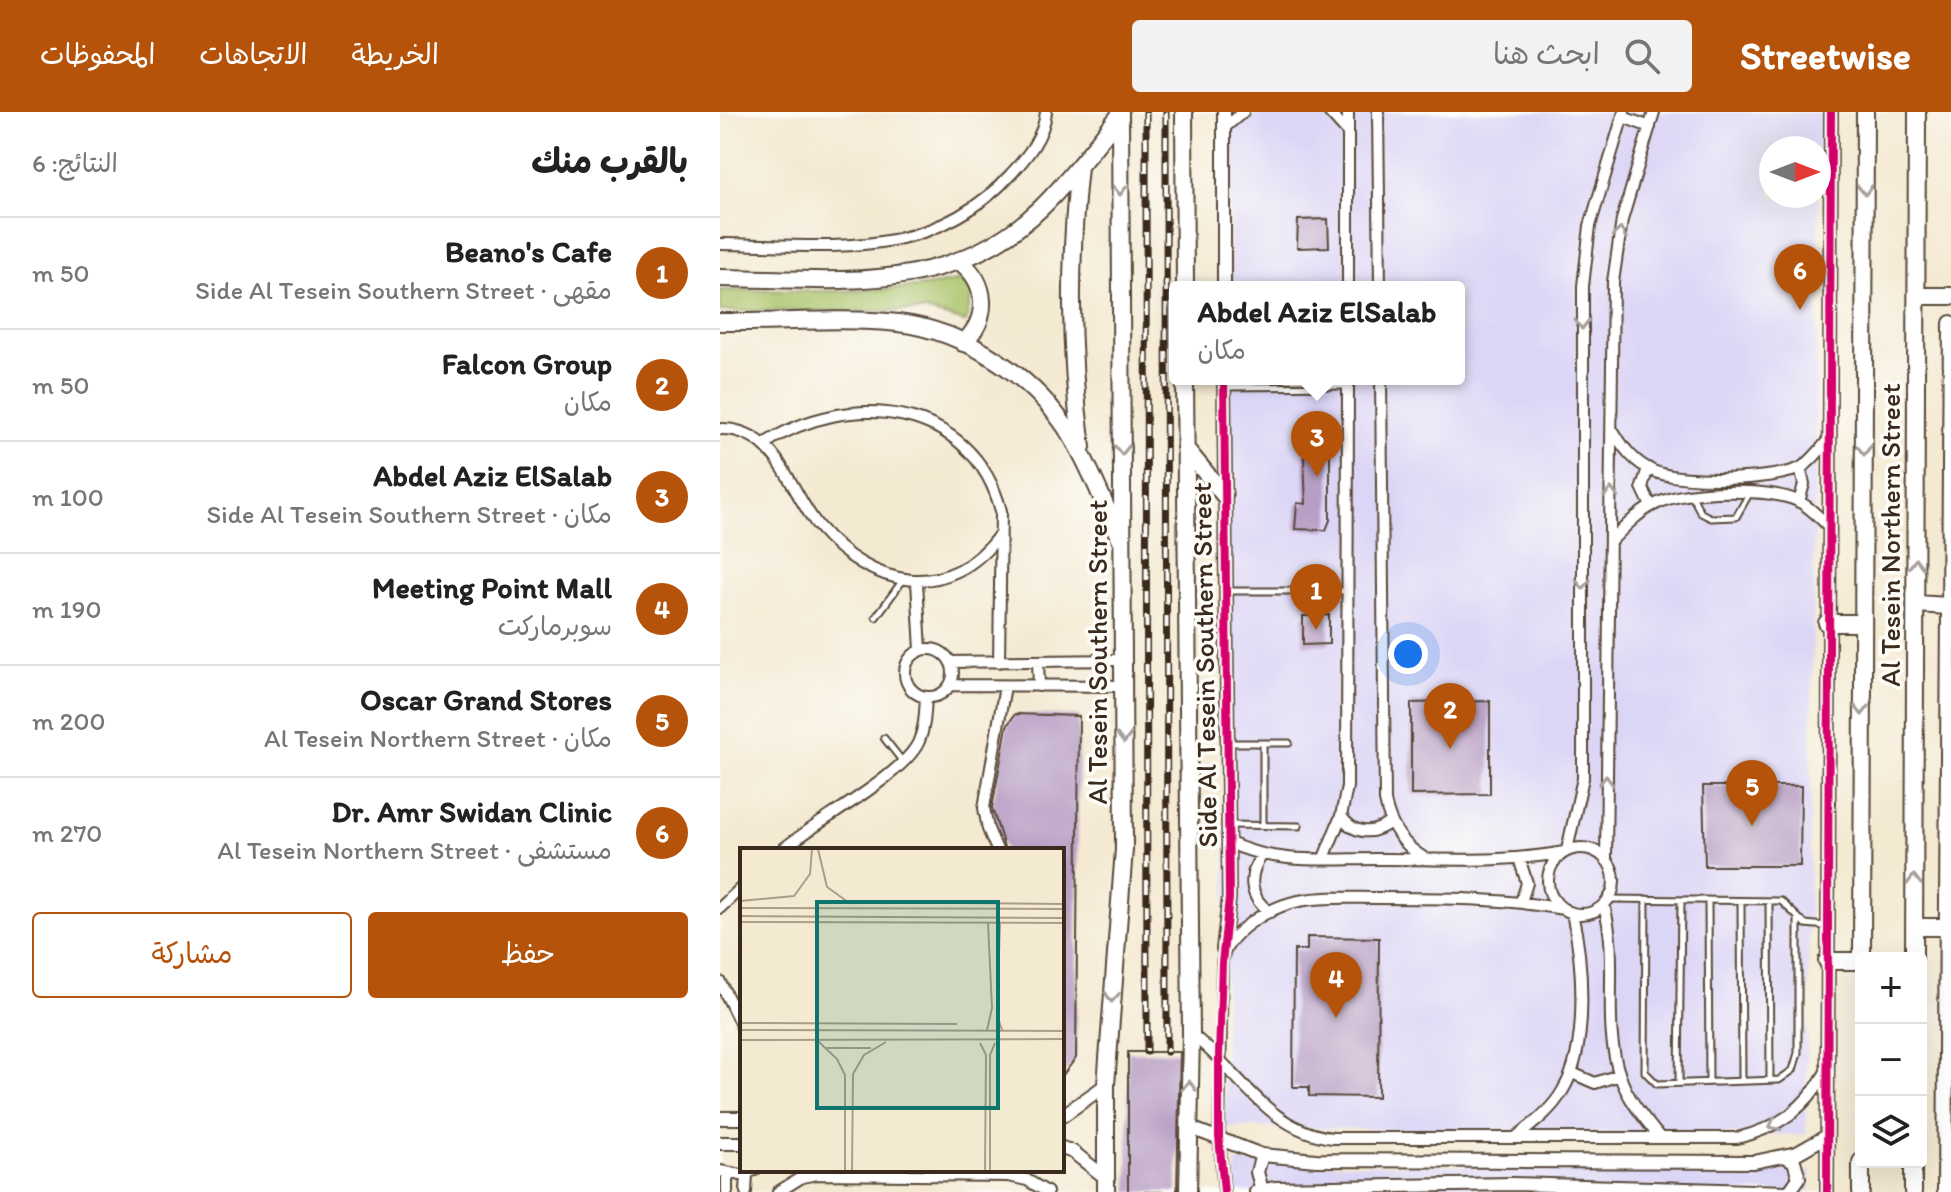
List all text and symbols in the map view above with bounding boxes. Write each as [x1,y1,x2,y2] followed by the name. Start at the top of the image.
[1132,20,1692,92] search box
[1740,33,1911,79] text: Streetwise
[1620,34,1664,78] icon: search
[1493,35,1600,72] text: ابحث هنا
[40,37,155,71] text: المحفوظات
[199,37,307,71] text: الاتجاهات
[351,37,439,71] text: الخريطة
[1759,136,1831,208] north arrow
[531,141,688,182] text: بالقرب منك
[32,147,118,179] text: النتائج: 6
[1111,184,1129,197] one-way arrow
[1856,184,1874,197] one-way arrow
[1611,226,1628,240] one-way arrow
[445,233,612,270] text: Beano's Cafe
[1774,244,1826,310] pin: 6
[32,257,89,289] text: 50 m
[656,257,668,289] text: 1
[195,274,612,306] text: مقهى · Side Al Tesein Southern Street
[1169,281,1465,385] popup
[1198,293,1436,330] text: Abdel Aziz ElSalab
[1573,318,1591,331] one-way arrow
[1198,334,1246,366] text: مكان
[442,345,612,382] text: Falcon Group
[32,369,89,401] text: 50 m
[655,369,669,401] text: 2
[1873,383,1907,687] street label: Al Tesein Northern Street
[564,386,612,418] text: مكان
[1291,411,1343,477] pin: 3
[1113,444,1131,457] one-way arrow
[1855,444,1873,457] one-way arrow
[373,457,612,494] text: Abdel Aziz ElSalab
[32,481,104,513] text: 100 m
[655,481,669,513] text: 3
[1184,482,1224,848] street label: Side Al Tesein Southern Street
[1602,486,1620,499] one-way arrow
[206,498,612,530] text: مكان · Side Al Tesein Southern Street
[1080,500,1114,804] street label: Al Tesein Southern Street
[1907,557,1925,570] one-way arrow
[1290,564,1342,630] pin: 1
[372,569,612,606] text: Meeting Point Mall
[1574,578,1592,591] one-way arrow
[32,593,101,625] text: 190 m
[654,593,670,625] text: 4
[498,610,612,642] text: سوبرماركت
[1388,634,1428,674] your location
[360,681,612,718] text: Oscar Grand Stores
[1424,683,1476,749] pin: 2
[1854,704,1871,717] one-way arrow
[32,705,105,737] text: 200 m
[655,705,669,737] text: 5
[264,722,612,754] text: مكان · Al Tesein Northern Street
[1115,732,1133,745] one-way arrow
[1726,760,1778,826] pin: 5
[1597,774,1615,787] one-way arrow
[331,793,612,830] text: Dr. Amr Swidan Clinic
[32,817,102,849] text: 270 m
[655,817,669,849] text: 6
[217,834,612,866] text: مستشفى · Al Tesein Northern Street
[740,848,1064,1172] inset map
[1905,873,1923,886] one-way arrow
[32,912,352,998] button: مشاركة
[368,912,688,998] button: حفظ
[1310,952,1362,1018] pin: 4
[1855,952,1927,1168] map controls
[1855,952,1927,1024] button: +
[1104,991,1121,1004] one-way arrow
[1855,1024,1927,1096] button: −
[1181,1079,1198,1092] one-way arrow
[1855,1096,1927,1168] button: layers
[1768,1116,1782,1131] one-way arrow

